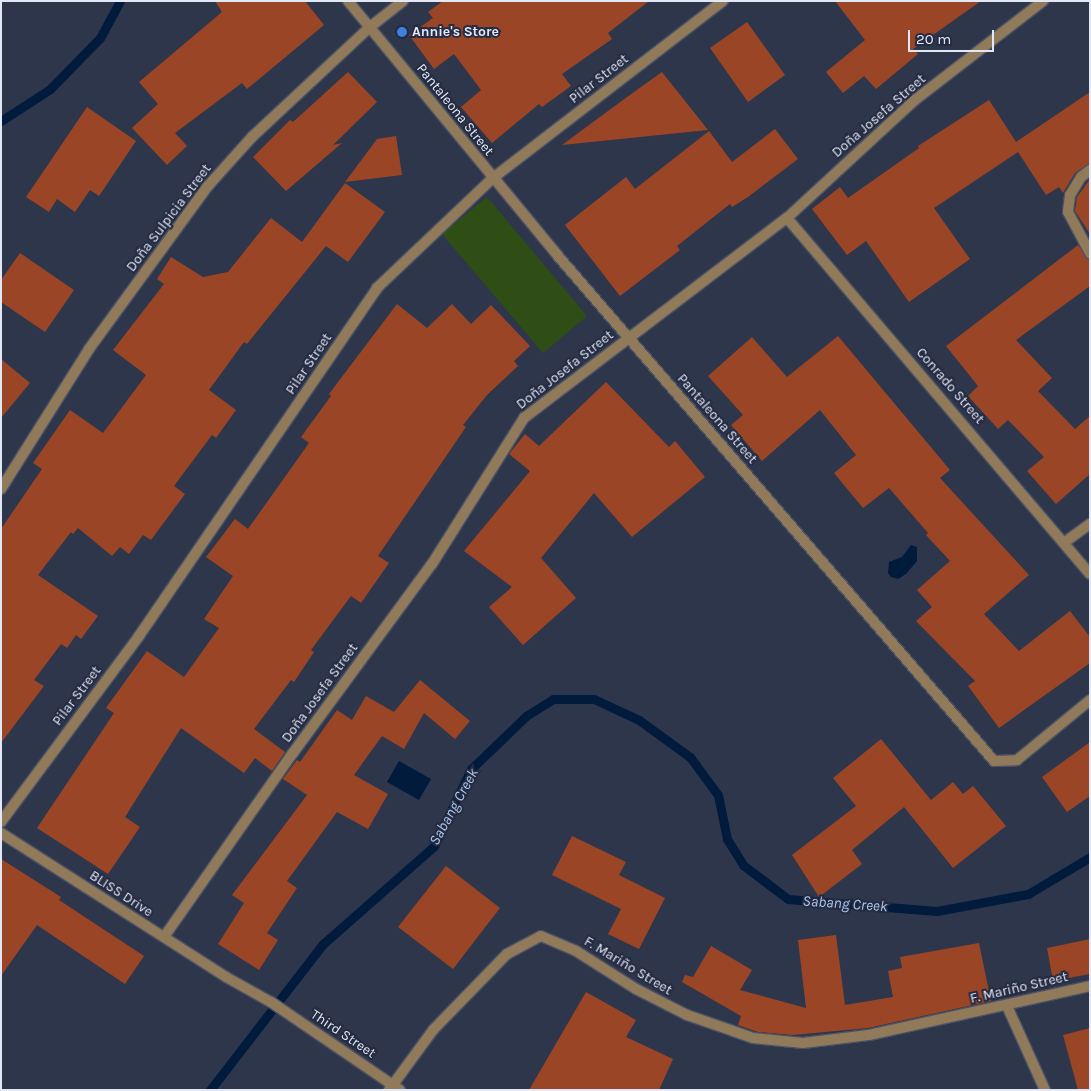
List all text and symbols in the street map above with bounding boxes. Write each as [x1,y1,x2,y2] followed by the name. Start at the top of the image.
[911,20,997,52] scale bar
[412,24,499,40] place label: Annie's Store
[396,26,408,38] marker: Annie's Store
[916,30,951,48] text: 20 m
[566,51,632,107] street label: Pilar Street
[413,61,497,159] street label: Pantaleona Street
[829,71,929,161] street label: Doña Josefa Street
[123,161,215,275] street label: Doña Sulpicia Street
[513,327,617,413] street label: Doña Josefa Street
[282,330,336,398] street label: Pilar Street
[912,345,988,427] street label: Conrado Street
[673,371,761,467] street label: Pantaleona Street
[278,640,362,746] street label: Doña Josefa Street
[49,663,105,729] street label: Pilar Street
[426,765,482,849] water label: Sabang Creek
[86,867,156,921] street label: BLISS Drive
[802,892,888,916] water label: Sabang Creek
[581,933,675,999] street label: F. Mariño Street
[968,969,1070,1007] street label: F. Mariño Street
[307,1006,379,1062] street label: Third Street

